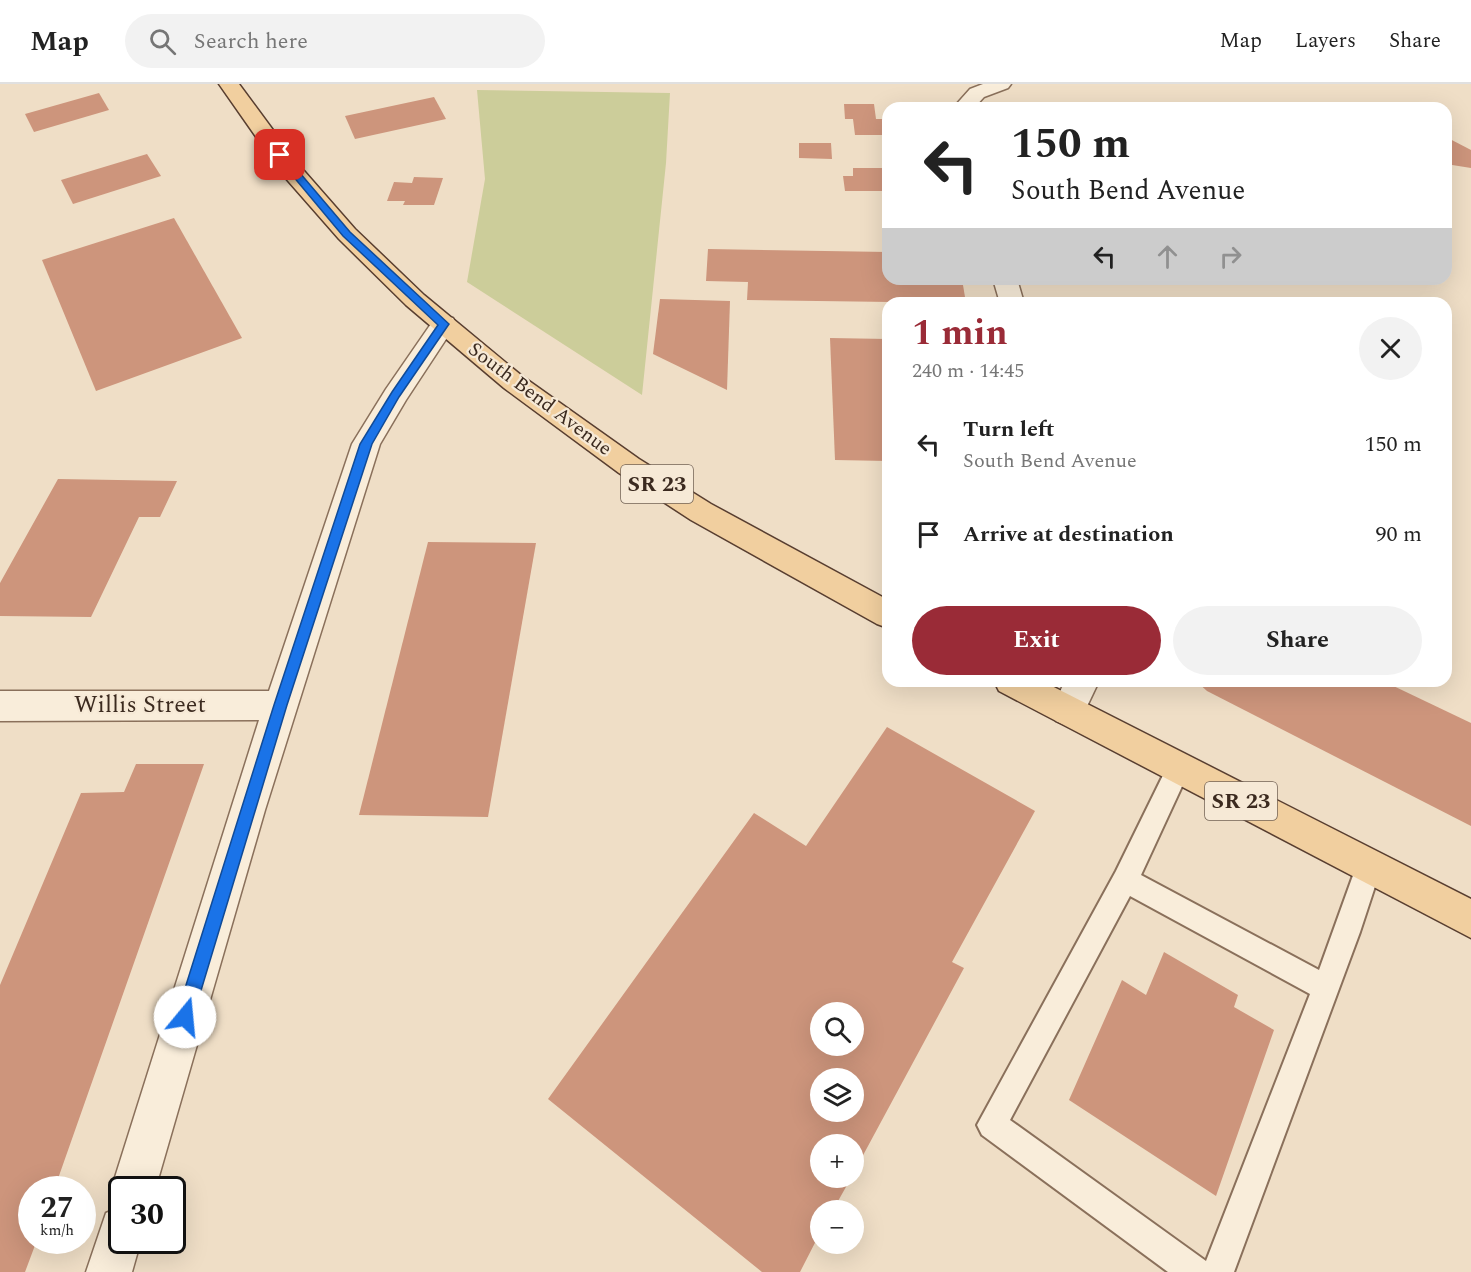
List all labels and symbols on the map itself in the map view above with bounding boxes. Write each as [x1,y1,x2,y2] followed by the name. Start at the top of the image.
[254,129,305,180] pin
[462,335,618,463] street label: South Bend Avenue
[621,465,693,503] road number: SR 23
[74,687,206,723] street label: Willis Street
[1205,782,1277,820] road number: SR 23
[153,985,217,1049] position arrow
[108,1176,186,1254] speed limit sign: 30

